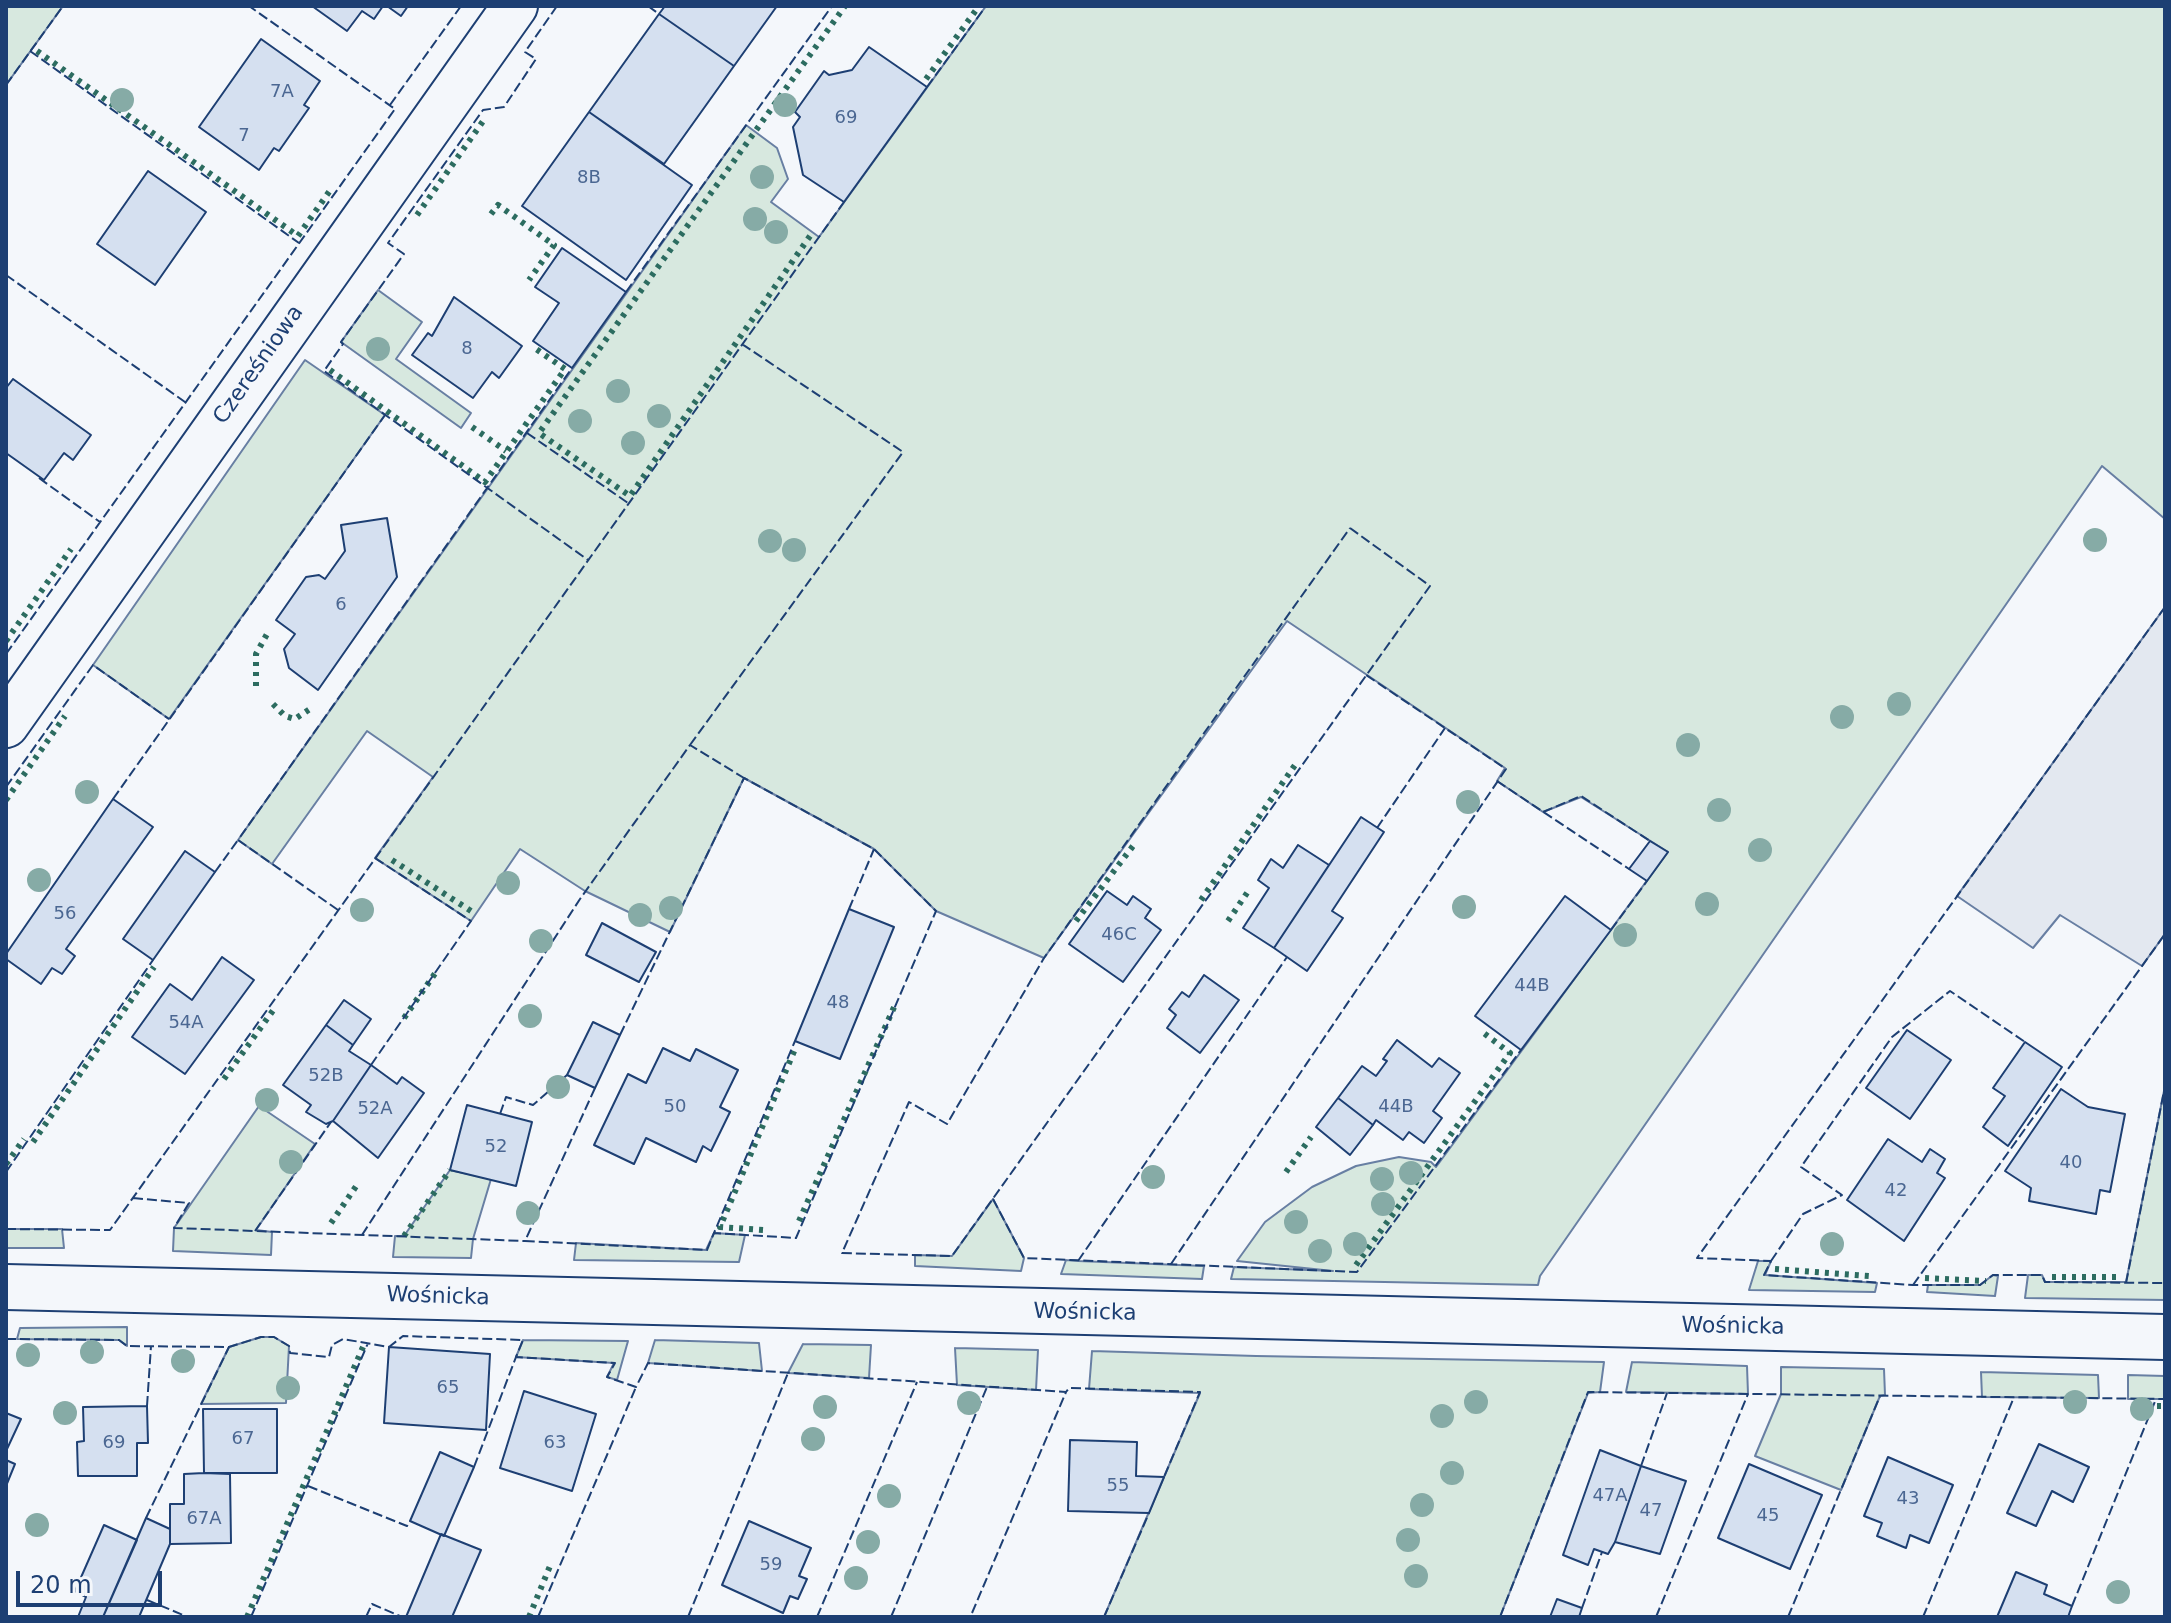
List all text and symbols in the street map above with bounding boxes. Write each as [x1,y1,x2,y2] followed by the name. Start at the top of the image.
[270,81,294,103] house number: 7A
[835,107,857,129] house number: 69
[238,125,250,147] house number: 7
[577,167,601,189] house number: 8B
[208,301,310,429] street label: Czereśniowa
[461,338,473,360] house number: 8
[335,594,347,616] house number: 6
[54,903,76,925] house number: 56
[1101,924,1137,946] house number: 46C
[1514,975,1550,997] house number: 44B
[827,992,849,1014] house number: 48
[168,1012,204,1034] house number: 54A
[308,1065,344,1087] house number: 52B
[664,1096,686,1118] house number: 50
[1378,1096,1414,1118] house number: 44B
[357,1098,393,1120] house number: 52A
[485,1136,507,1158] house number: 52
[2060,1152,2082,1174] house number: 40
[1885,1180,1907,1202] house number: 42
[386,1282,490,1312] street label: Wośnicka
[1033,1299,1137,1327] street label: Wośnicka
[1681,1313,1785,1341] street label: Wośnicka
[437,1377,459,1399] house number: 65
[232,1428,254,1450] house number: 67
[103,1432,125,1454] house number: 69
[544,1432,566,1454] house number: 63
[1107,1475,1129,1497] house number: 55
[1592,1485,1628,1507] house number: 47A
[1897,1488,1919,1510] house number: 43
[1640,1500,1662,1522] house number: 47
[1757,1505,1779,1527] house number: 45
[186,1508,222,1530] house number: 67A
[760,1554,782,1576] house number: 59
[20,1555,166,1605] scale bar
[30,1571,92,1599] text: 20 m

